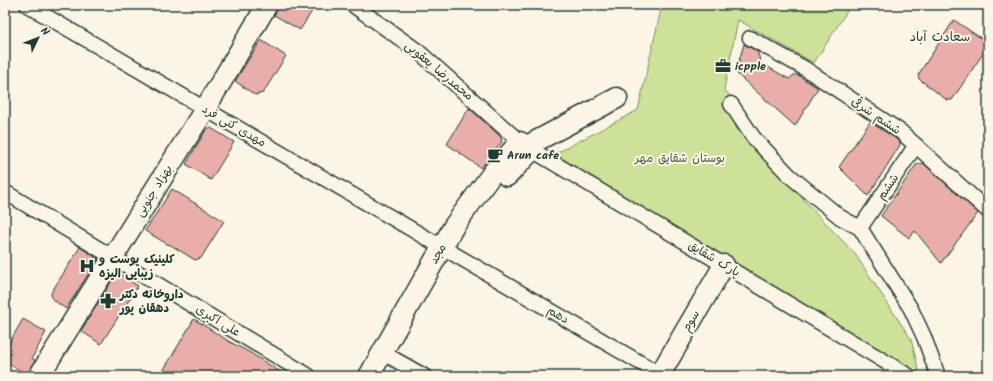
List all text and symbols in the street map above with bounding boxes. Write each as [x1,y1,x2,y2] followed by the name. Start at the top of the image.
[18,18,58,58] north arrow
[36,23,54,41] text: N
[910,27,970,48] district label: سعادت آباد
[400,37,478,105] street label: محمدرضا یعقوبی
[714,57,732,75] office icon: icpple
[735,57,766,76] place label: icpple
[847,92,905,140] street label: ششم شرقی
[198,100,270,152] street label: مهدی کنی فرد
[486,146,504,164] cafe icon: Arun cafe
[507,146,559,165] place label: Arun cafe
[634,149,725,168] park label: بوستان شقایق مهر
[130,161,178,221] street label: بهزاد جنوبی
[872,170,904,204] street label: ششم
[684,236,744,282] street label: پارک شقایق
[425,240,451,268] street label: مجد
[98,250,175,283] place label: کلینیک پوست و زیبایی الیزه
[78,257,96,275] hospital icon: کلینیک پوست و زیبایی الیزه
[119,285,184,318] place label: داروخانه دکتر دهقان پور
[99,292,117,310] pharmacy icon: داروخانه دکتر دهقان پور
[192,300,244,342] street label: علی اکبری
[543,301,573,329] street label: دهم
[677,306,705,336] street label: سوم

